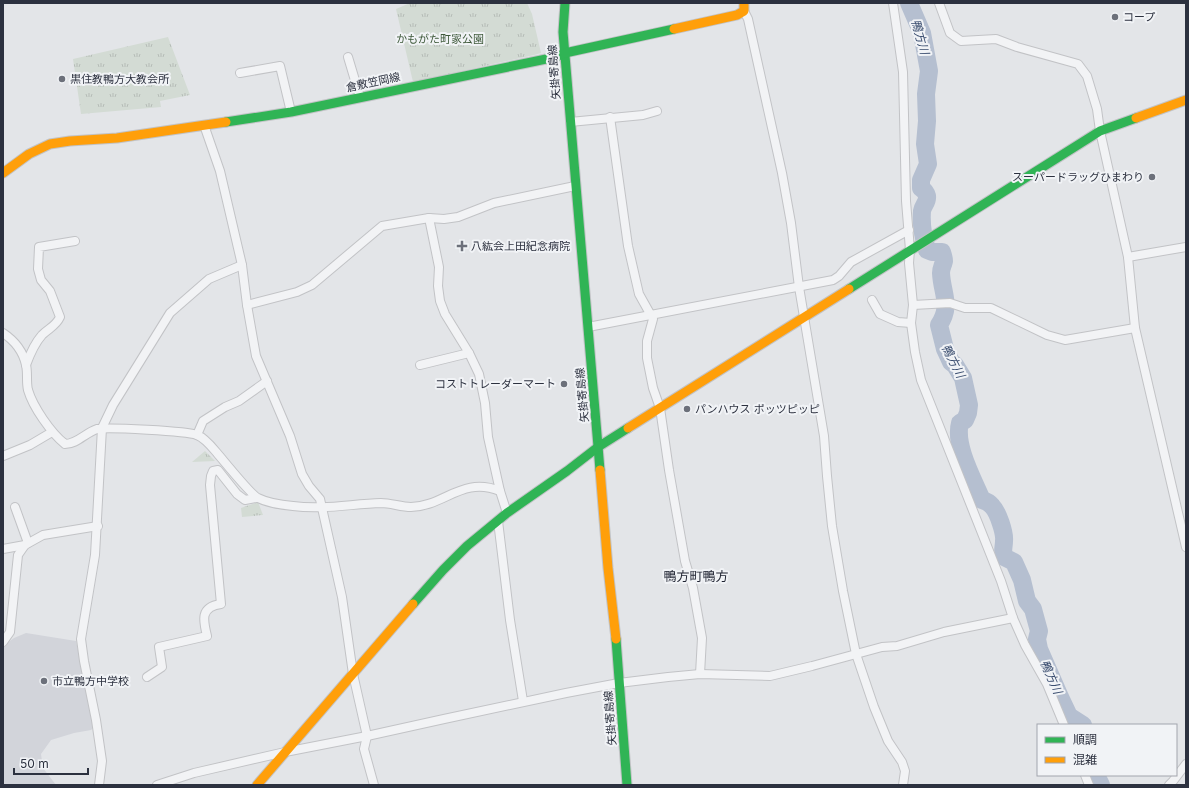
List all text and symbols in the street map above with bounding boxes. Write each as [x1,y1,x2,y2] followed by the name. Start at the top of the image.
[1123,10,1155,24] place label: コープ
[1110,12,1120,22] marker: コープ
[908,17,933,58] water label: 鴨方川
[396,32,484,46] park label: かもがた町家公園
[545,44,563,100] street label: 矢掛寄島線
[345,69,401,95] street label: 倉敷笠岡線
[70,72,170,86] place label: 黒住教鴨方大教会所
[57,74,67,84] marker: 黒住教鴨方大教会所
[1012,170,1144,184] place label: スーパードラッグひまわり
[1147,172,1157,182] marker: スーパードラッグひまわり
[471,239,570,253] place label: 八紘会上田紀念病院
[456,240,468,252] marker: 八紘会上田紀念病院
[939,341,969,382] water label: 鴨方川
[573,367,591,423] street label: 矢掛寄島線
[435,377,556,391] place label: コストトレーダーマート
[559,379,569,389] marker: コストトレーダーマート
[695,402,820,416] place label: パンハウス ポッツピッピ
[682,404,692,414] marker: パンハウス ポッツピッピ
[663,568,729,584] district label: 鴨方町鴨方
[1037,657,1066,698] water label: 鴨方川
[52,674,129,688] place label: 市立鴨方中学校
[39,676,49,686] marker: 市立鴨方中学校
[601,690,619,746] street label: 矢掛寄島線
[1037,724,1177,776] legend
[1073,732,1097,747] text: 順調
[14,750,88,776] scale bar
[1073,752,1097,767] text: 混雑
[20,756,49,771] text: 50 m

